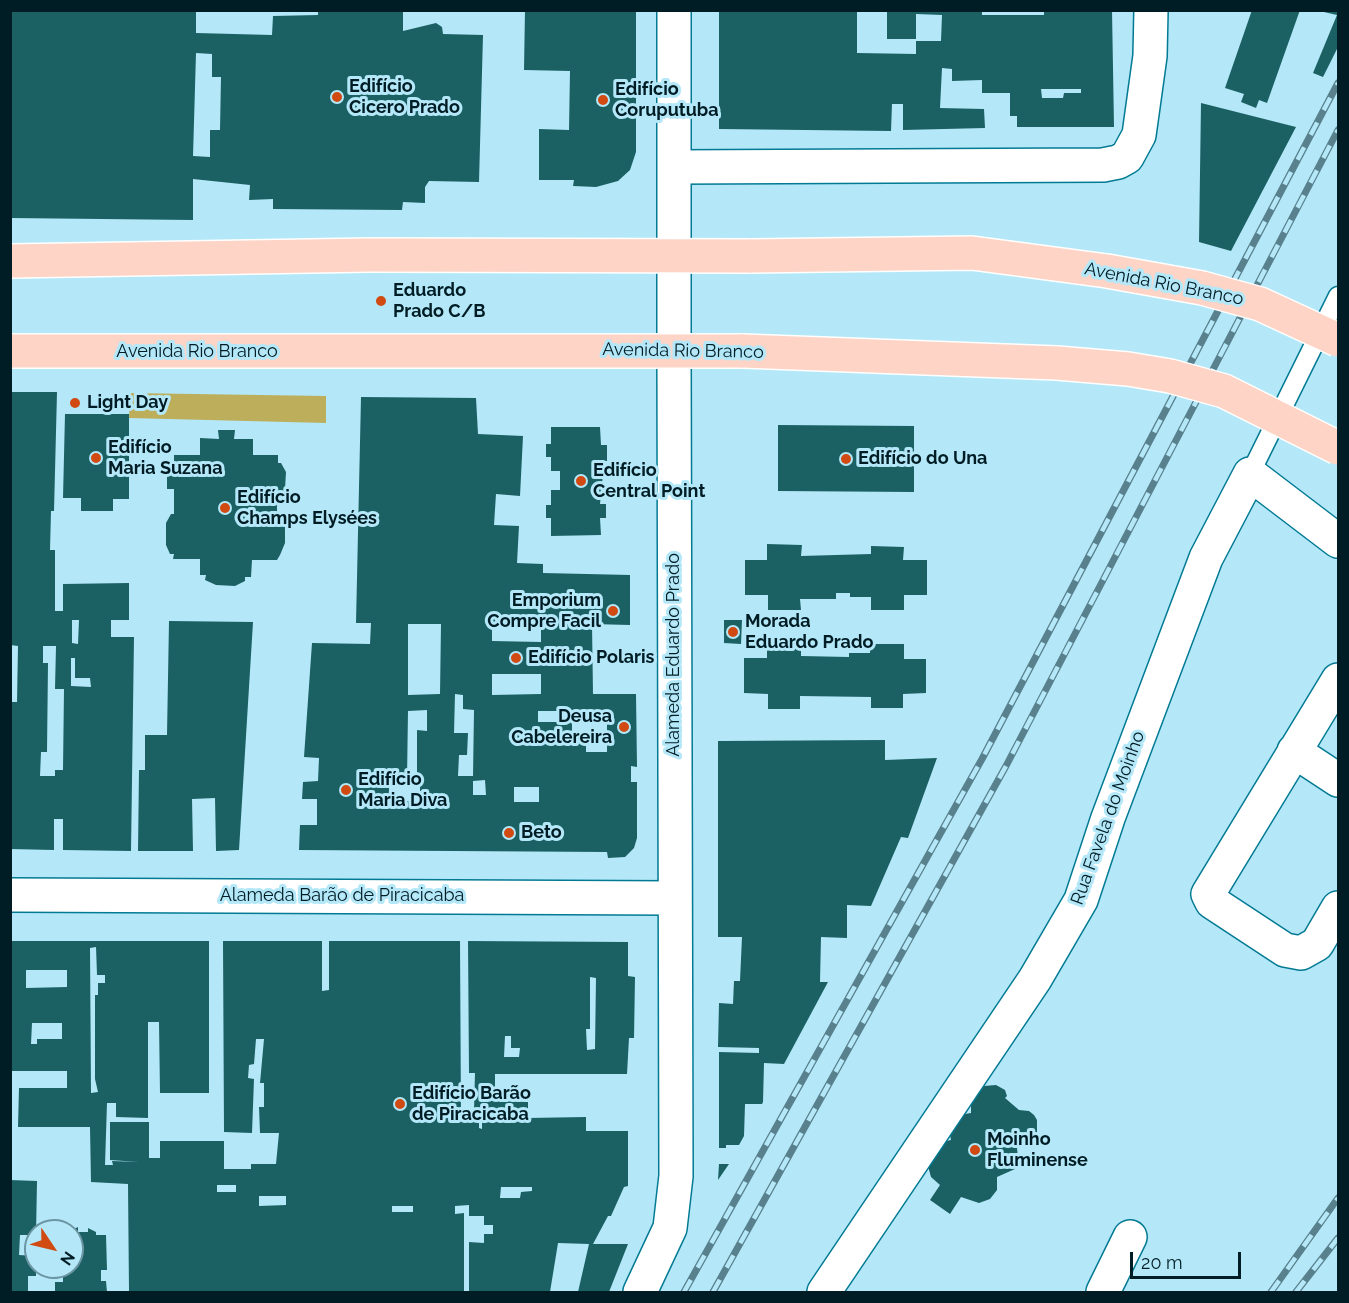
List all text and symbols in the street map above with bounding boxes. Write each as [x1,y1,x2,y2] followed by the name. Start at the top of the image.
[349,76,460,118] place label: Edifício Cicero Prado
[615,79,719,122] place label: Edifício Coruputuba
[330,90,344,104] marker: Edifício Cicero Prado
[596,93,610,107] marker: Edifício Coruputuba
[1083,258,1245,310] street label: Avenida Rio Branco
[393,280,485,322] place label: Eduardo Prado C/B
[374,294,388,308] marker: Eduardo Prado C/B
[602,339,764,363] street label: Avenida Rio Branco
[116,341,278,363] street label: Avenida Rio Branco
[87,392,168,414] place label: Light Day
[68,396,82,410] marker: Light Day
[108,437,223,480] place label: Edifício Maria Suzana
[858,448,987,470] place label: Edifício do Una
[89,451,103,465] marker: Edifício Maria Suzana
[839,452,853,466] marker: Edifício do Una
[593,460,705,502] place label: Edifício Central Point
[574,474,588,488] marker: Edifício Central Point
[237,487,377,530] place label: Edifício Champs Elysées
[218,501,232,515] marker: Edifício Champs Elysées
[663,553,685,757] street label: Alameda Eduardo Prado
[487,590,601,632] place label: Emporium Compre Facil
[606,604,620,618] marker: Emporium Compre Facil
[745,611,873,654] place label: Morada Eduardo Prado
[726,625,740,639] marker: Morada Eduardo Prado
[528,647,654,669] place label: Edifício Polaris
[509,651,523,665] marker: Edifício Polaris
[511,706,612,748] place label: Deusa Cabelereira
[617,720,631,734] marker: Deusa Cabelereira
[1067,728,1149,908] street label: Rua Favela do Moinho
[358,769,447,812] place label: Edifício Maria Diva
[339,783,353,797] marker: Edifício Maria Diva
[521,822,562,844] place label: Beto
[502,826,516,840] marker: Beto
[220,885,464,907] street label: Alameda Barão de Piracicaba
[412,1083,531,1126] place label: Edifício Barão de Piracicaba
[393,1097,407,1111] marker: Edifício Barão de Piracicaba
[987,1129,1088,1172] place label: Moinho Fluminense
[968,1143,982,1157] marker: Moinho Fluminense
[24,1219,84,1279] north arrow
[1133,1240,1244,1278] scale bar
[56,1248,79,1269] text: N
[1141,1252,1183,1273] text: 20 m

